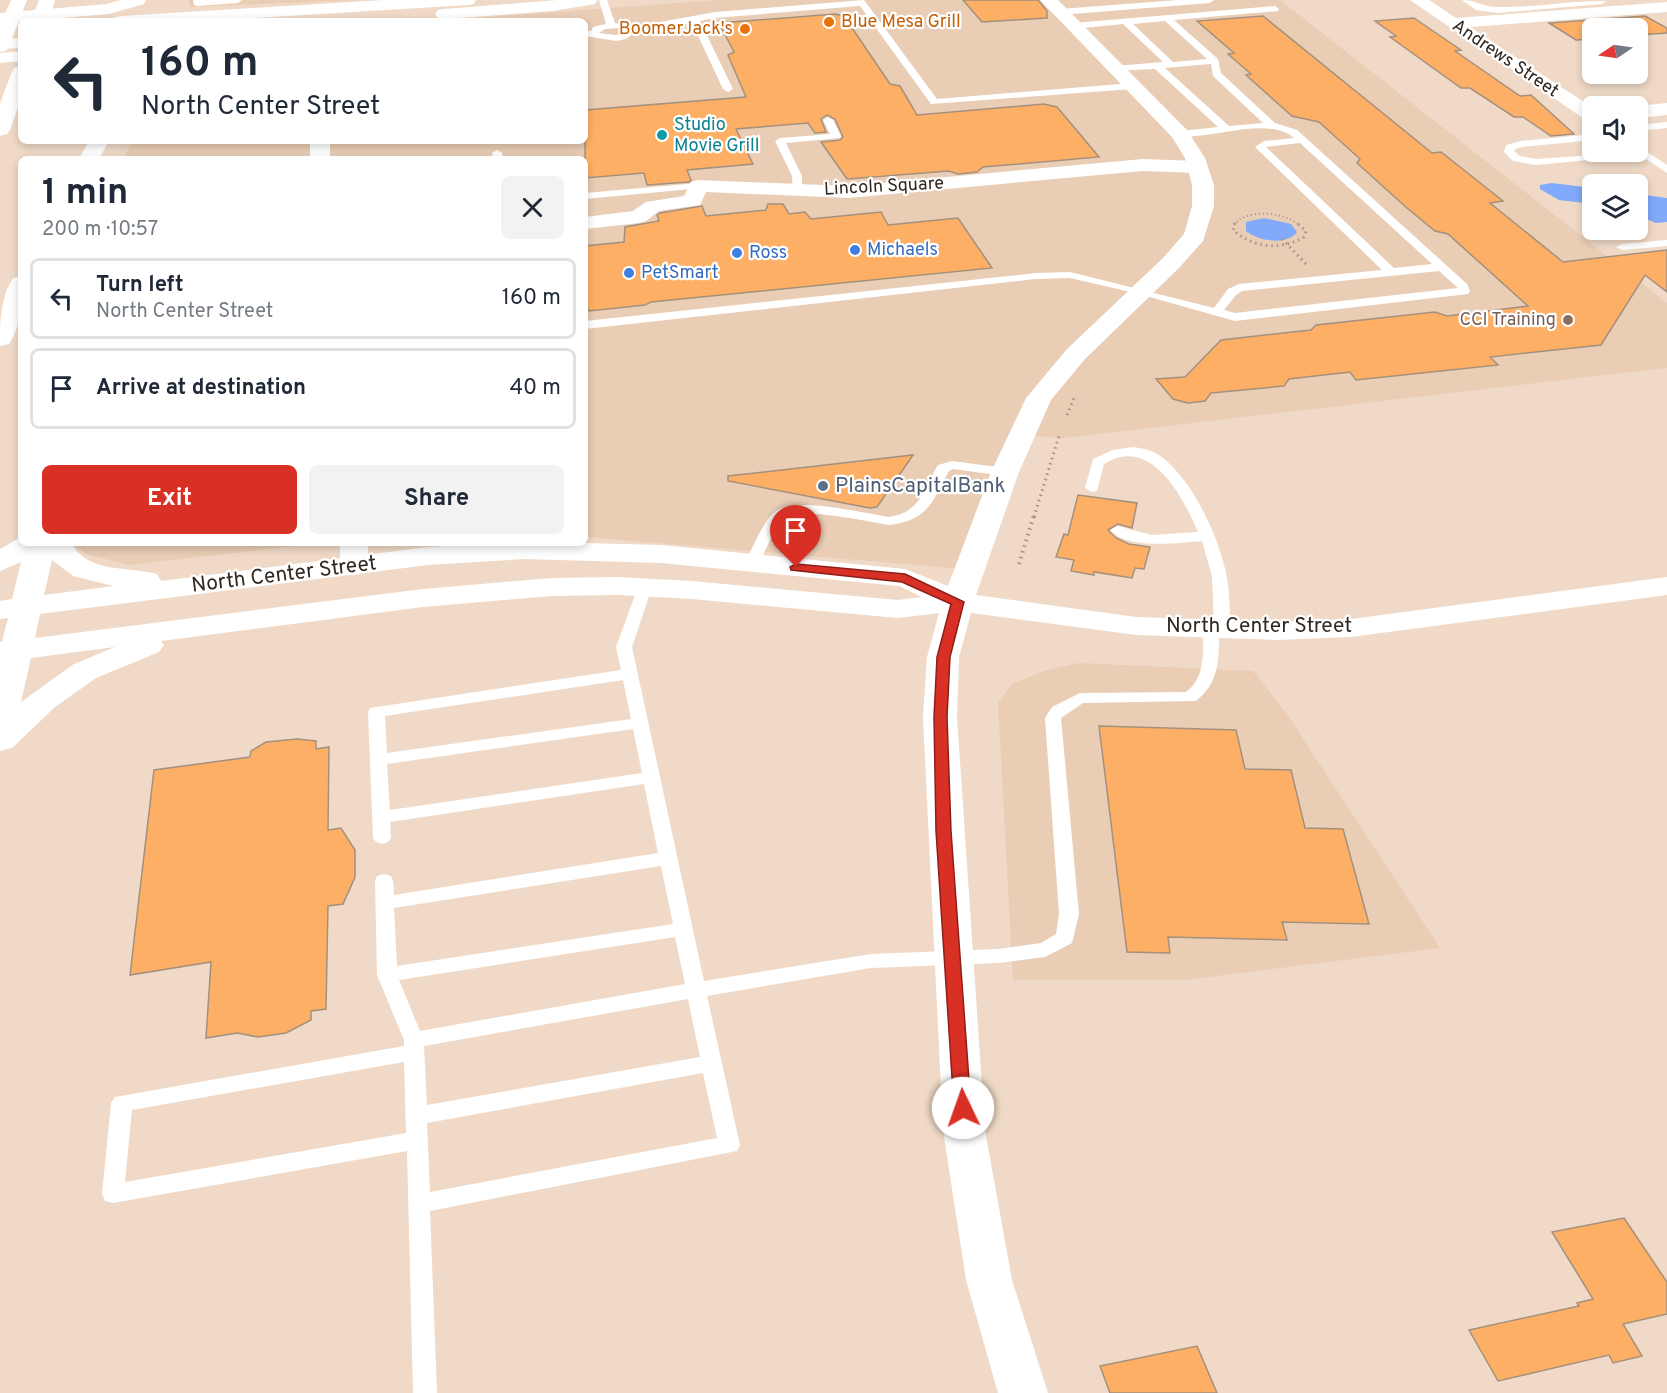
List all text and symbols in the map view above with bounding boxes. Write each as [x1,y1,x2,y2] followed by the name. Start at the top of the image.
[841,11,961,34] place label: Blue Mesa Grill
[822,15,836,29] marker: Blue Mesa Grill
[1447,15,1563,103] street label: Andrews Street
[619,18,733,41] place label: BoomerJack's
[1582,18,1648,84] north arrow
[1582,18,1648,240] map controls
[738,22,752,36] marker: BoomerJack's
[141,38,259,91] text: 160 m
[42,42,120,120] icon: left
[141,90,380,124] text: North Center Street
[1582,96,1648,162] button: sound
[674,114,759,158] place label: Studio Movie Grill
[655,128,669,142] marker: Studio Movie Grill
[42,171,128,217] text: 1 min
[823,172,945,202] street label: Lincoln Square
[1582,174,1648,240] button: layers
[501,176,564,239] button: close
[42,217,158,243] text: 200 m · 10:57
[867,239,938,262] place label: Michaels
[749,242,787,265] place label: Ross
[848,243,862,257] marker: Michaels
[730,246,744,260] marker: Ross
[641,262,719,285] place label: PetSmart
[622,266,636,280] marker: PetSmart
[96,272,184,299] text: Turn left
[45,282,78,315] icon: left
[502,285,561,312] text: 160 m
[96,299,273,325] text: North Center Street
[1460,309,1556,332] place label: CCI Training
[1561,313,1575,327] marker: CCI Training
[45,372,78,405] icon: arrive
[96,375,306,402] text: Arrive at destination
[509,375,561,402] text: 40 m
[42,465,297,534] button: Exit
[309,465,564,534] button: Share
[835,473,1006,500] place label: PlainsCapitalBank
[816,479,830,493] marker: PlainsCapitalBank
[770,505,821,567] pin
[779,514,812,547] icon: arrive
[190,550,378,600] street label: North Center Street
[1166,613,1352,640] street label: North Center Street
[931,1076,995,1140] position arrow

